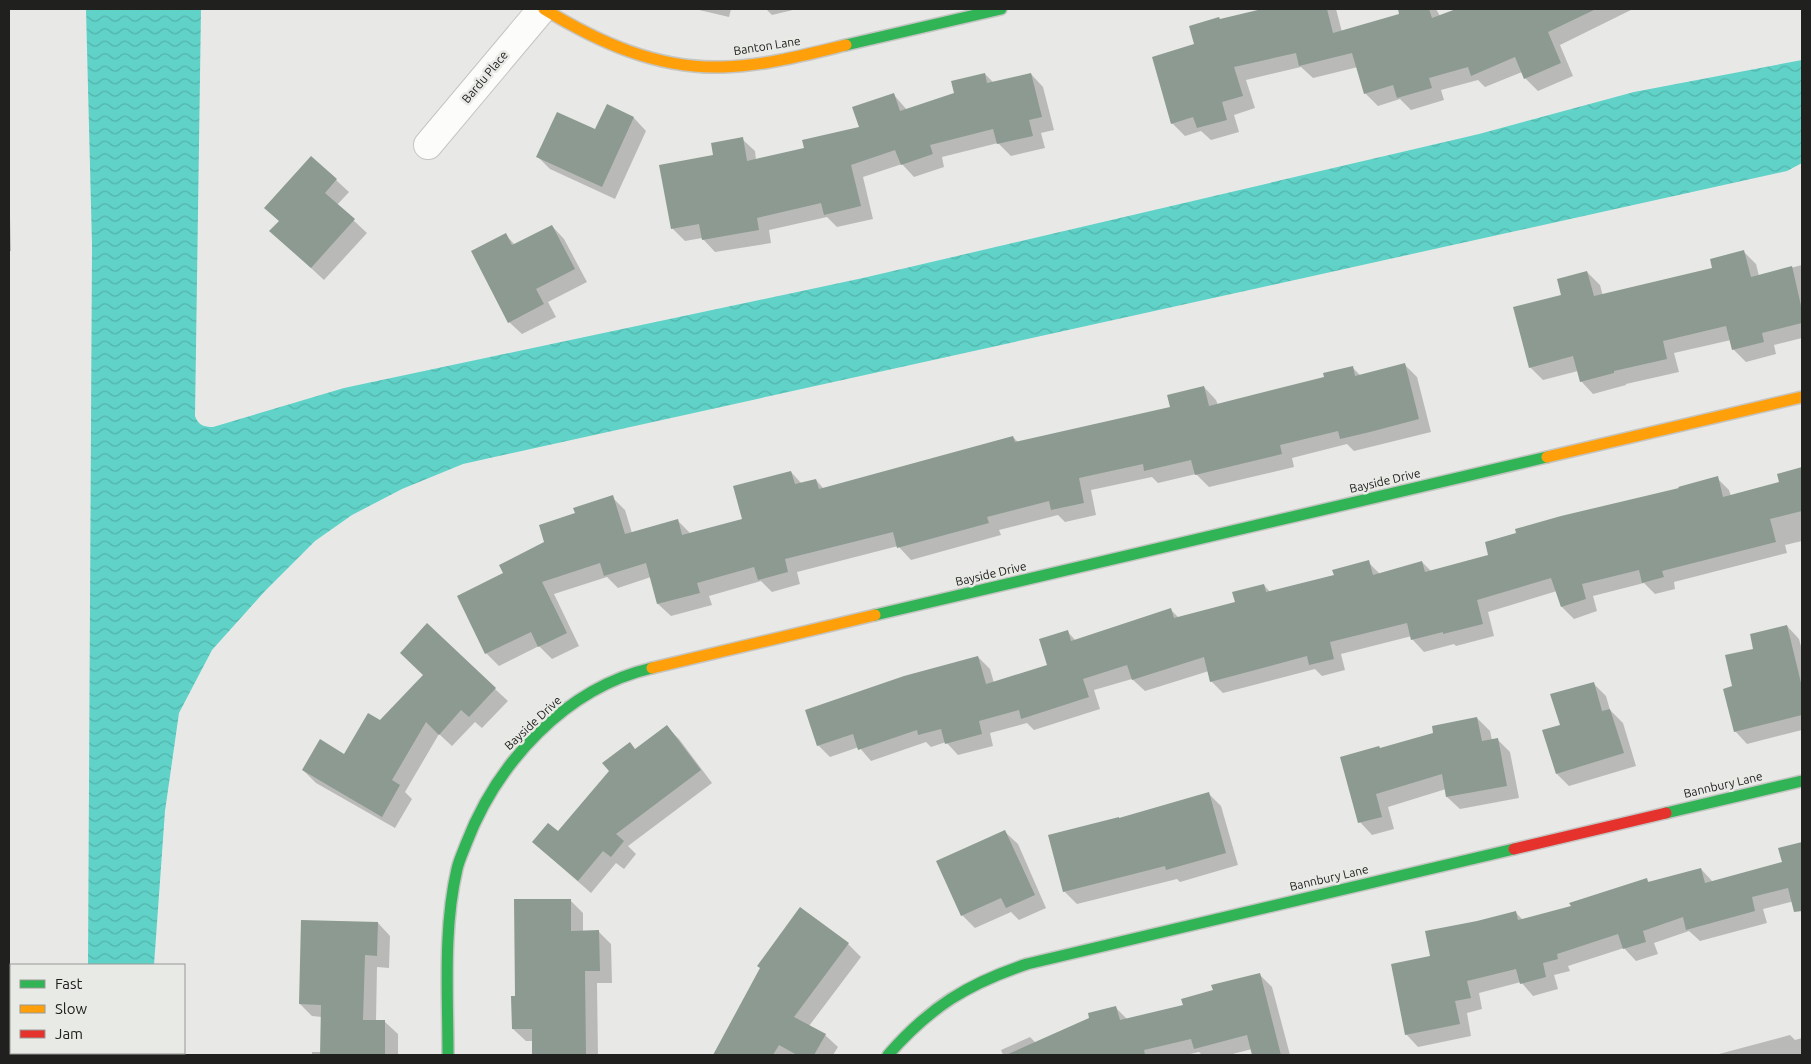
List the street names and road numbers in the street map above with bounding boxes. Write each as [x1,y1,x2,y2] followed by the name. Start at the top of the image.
[732,34,801,57] street label: Banton Lane
[459,48,510,105] street label: Bardu Place
[1348,466,1422,495] street label: Bayside Drive
[954,559,1028,588] street label: Bayside Drive
[502,693,564,752] street label: Bayside Drive
[1682,769,1764,800] street label: Bannbury Lane
[1288,862,1370,893] street label: Bannbury Lane

